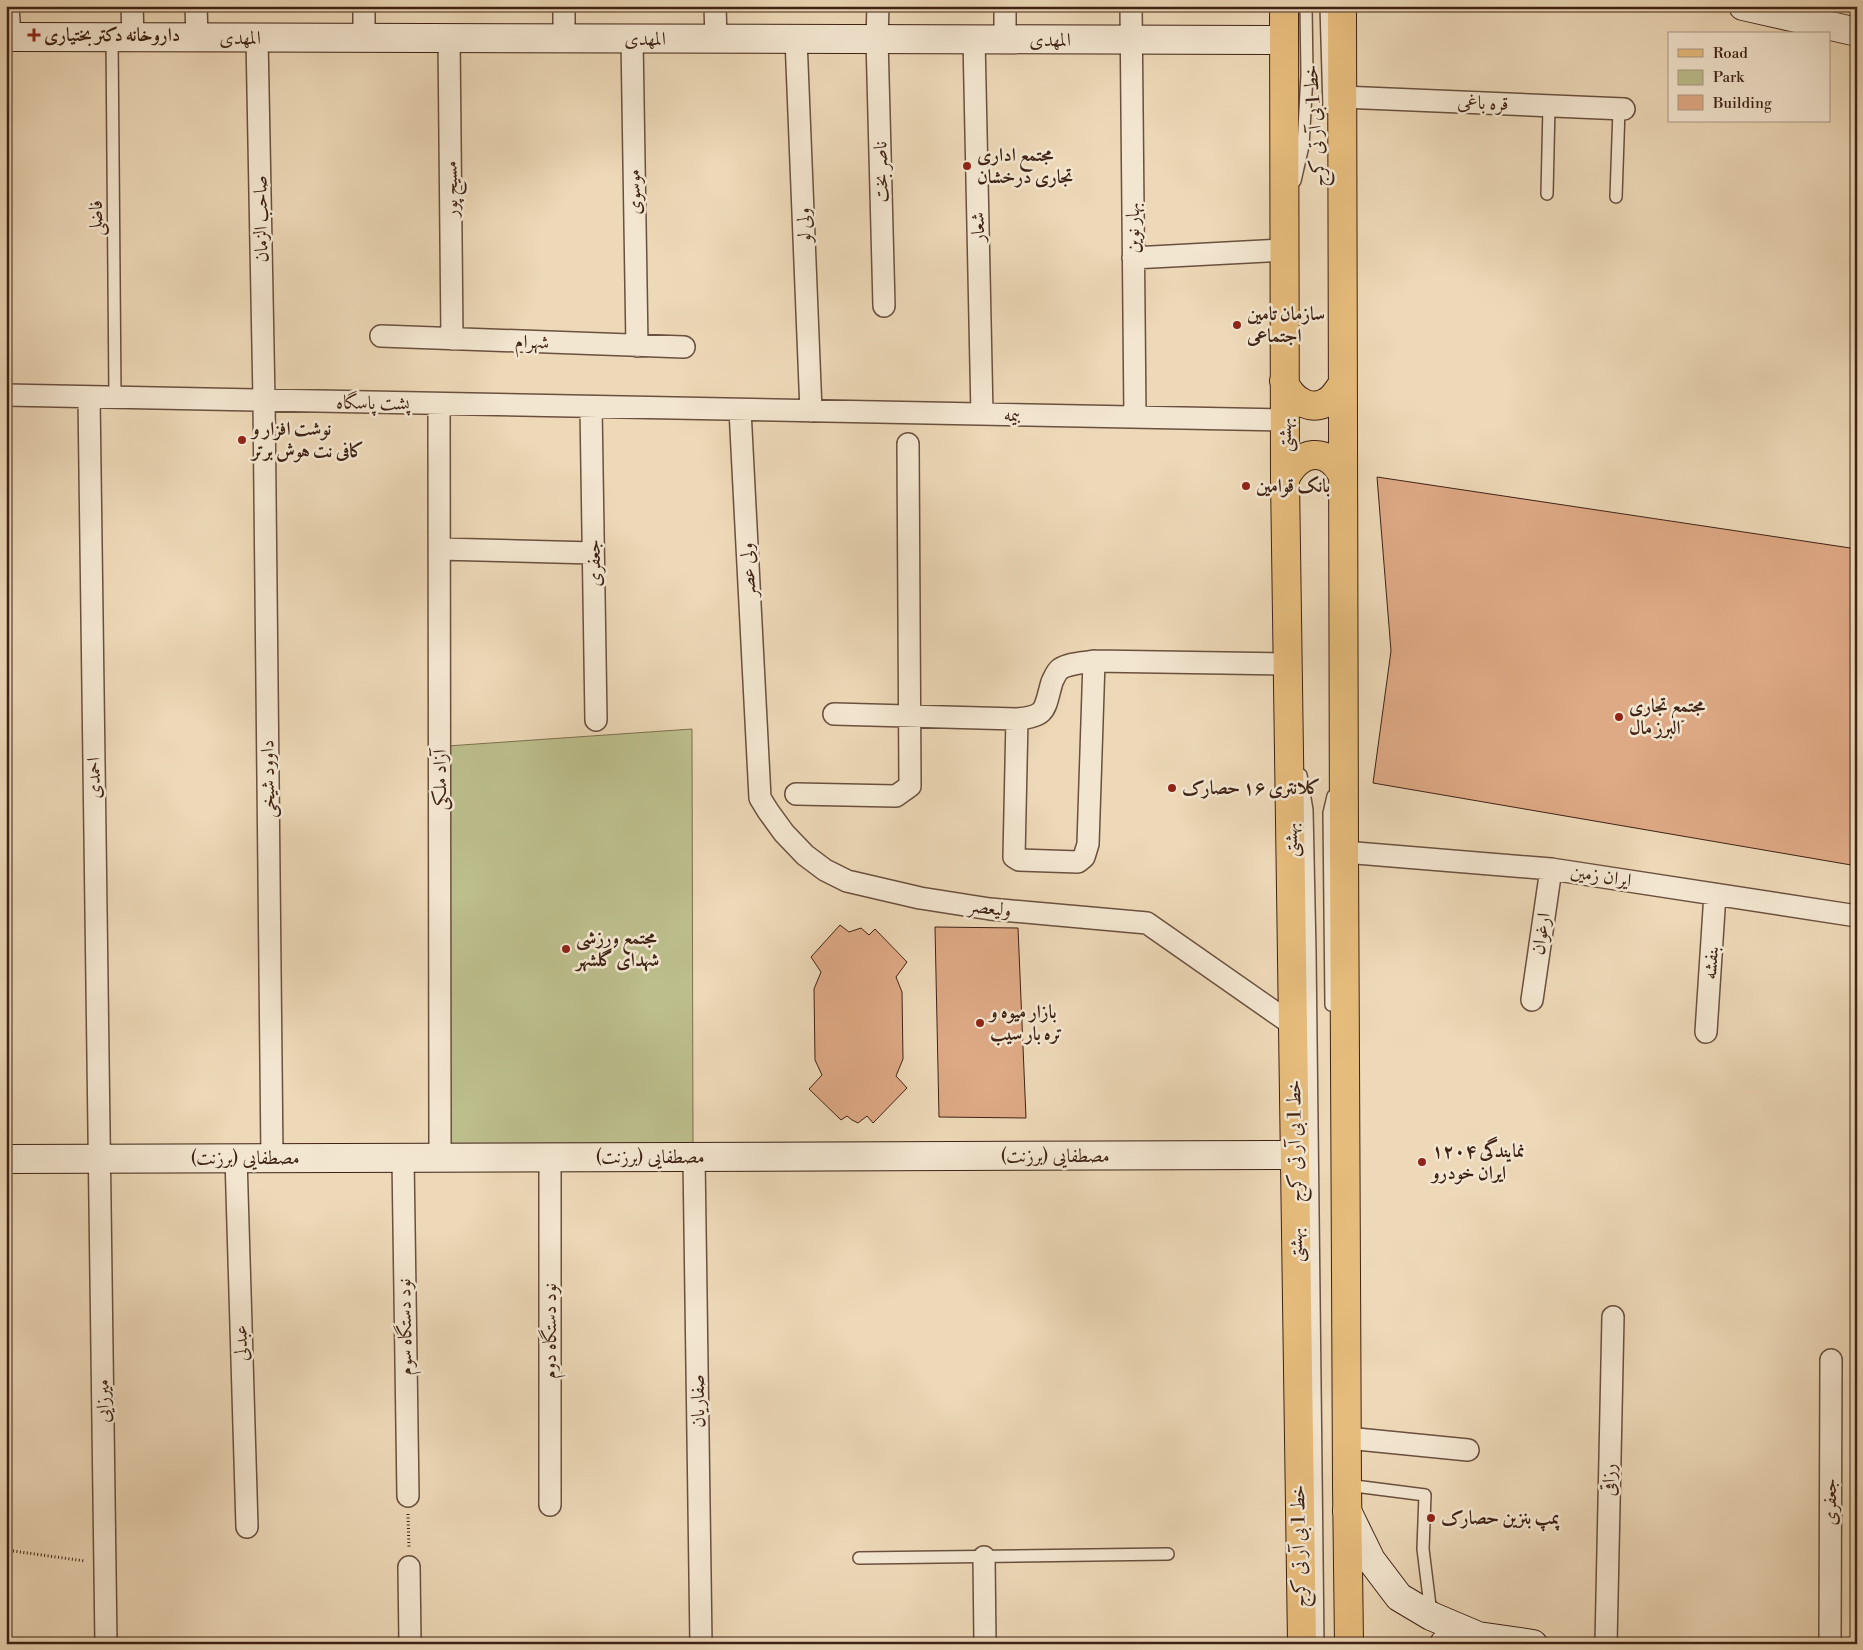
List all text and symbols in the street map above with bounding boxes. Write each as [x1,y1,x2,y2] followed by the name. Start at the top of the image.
[44,23,180,47] place label: داروخانه دکتر بختیاری
[219,26,261,50] street label: المهدی
[624,27,666,51] street label: المهدی
[1029,28,1071,52] street label: المهدی
[28,29,40,41] marker: داروخانه دکتر بختیاری
[1668,32,1830,122] legend
[1713,44,1748,63] text: Road
[1299,64,1336,188] street label: خط 1 بی آر تی کرج
[1713,68,1745,87] text: Park
[1457,90,1509,116] street label: قره باغی
[1712,94,1772,113] text: Building
[868,141,894,203] street label: ناصر بخت
[977,143,1073,189] place label: مجتمع اداری تجاری درخشان
[439,160,469,220] street label: مسیح پور
[961,160,973,172] marker: مجتمع اداری تجاری درخشان
[622,169,646,215] street label: موسوی
[248,175,274,263] street label: صاحب الزمان
[84,200,110,236] street label: فاضلی
[1121,202,1145,254] street label: بهار نوین
[791,207,817,245] street label: ولی لو
[966,212,990,244] street label: شعار
[1246,302,1325,348] place label: سازمان تامین اجتماعی
[1231,319,1243,331] marker: سازمان تامین اجتماعی
[514,329,550,359] street label: شهرام
[336,389,412,417] street label: پشت پاسگاه
[1003,403,1021,427] street label: بیمه
[250,417,364,463] place label: نوشت افزار و کافی نت هوش برتر
[1273,418,1298,452] street label: بهشتی
[236,434,248,446] marker: نوشت افزار و کافی نت هوش برتر
[1256,474,1331,498] place label: بانک قوامین
[1240,480,1252,492] marker: بانک قوامین
[582,539,606,587] street label: جعفری
[735,542,762,600] street label: ولی عصر
[1629,694,1705,740] place label: مجتمع تجاری البرز مال
[1613,711,1625,723] marker: مجتمع تجاری البرز مال
[255,740,282,818] street label: داوود شیخی
[428,748,453,811] street label: آزاد ملکی
[82,757,106,799] street label: احمدی
[1182,776,1321,800] place label: کلانتری ۱۶ حصارک
[1166,782,1178,794] marker: کلانتری ۱۶ حصارک
[1279,822,1304,858] street label: بهشتی
[1569,859,1633,893] street label: ایران زمین
[965,893,1013,923] street label: ولیعصر
[1526,911,1556,957] street label: ارغوان
[574,926,659,972] place label: مجتمع ورزشی شهدای گلشهر
[560,943,572,955] marker: مجتمع ورزشی شهدای گلشهر
[1698,946,1724,980] street label: بنفشه
[988,1000,1063,1046] place label: بازار میوه و تره بار سیب
[974,1017,986,1029] marker: بازار میوه و تره بار سیب
[1282,1079,1313,1203] street label: خط 1 بی آر تی کرج
[1430,1136,1525,1185] place label: ۱۲۰۴ نمایندگی ایران خودرو
[1000,1144,1110,1169] street label: مصطفایی (برزنت)
[595,1145,705,1170] street label: مصطفایی (برزنت)
[190,1146,300,1171] street label: مصطفایی (برزنت)
[1416,1156,1428,1168] marker: ۱۲۰۴ نمایندگی ایران خودرو
[1284,1227,1309,1263] street label: بهشتی
[391,1278,422,1376] street label: نود دستگاه سوم
[537,1283,566,1379] street label: نود دستگاه دوم
[228,1324,254,1362] street label: عبدلی
[686,1374,710,1428] street label: صفاریان
[91,1379,116,1423] street label: میرزایی
[1597,1463,1621,1497] street label: رزاقی
[1818,1478,1842,1526] street label: جعفری
[1286,1484,1317,1608] street label: خط 1 بی آر تی کرج
[1441,1506,1561,1532] place label: پمپ بنزین حصارک
[1425,1512,1437,1524] marker: پمپ بنزین حصارک

